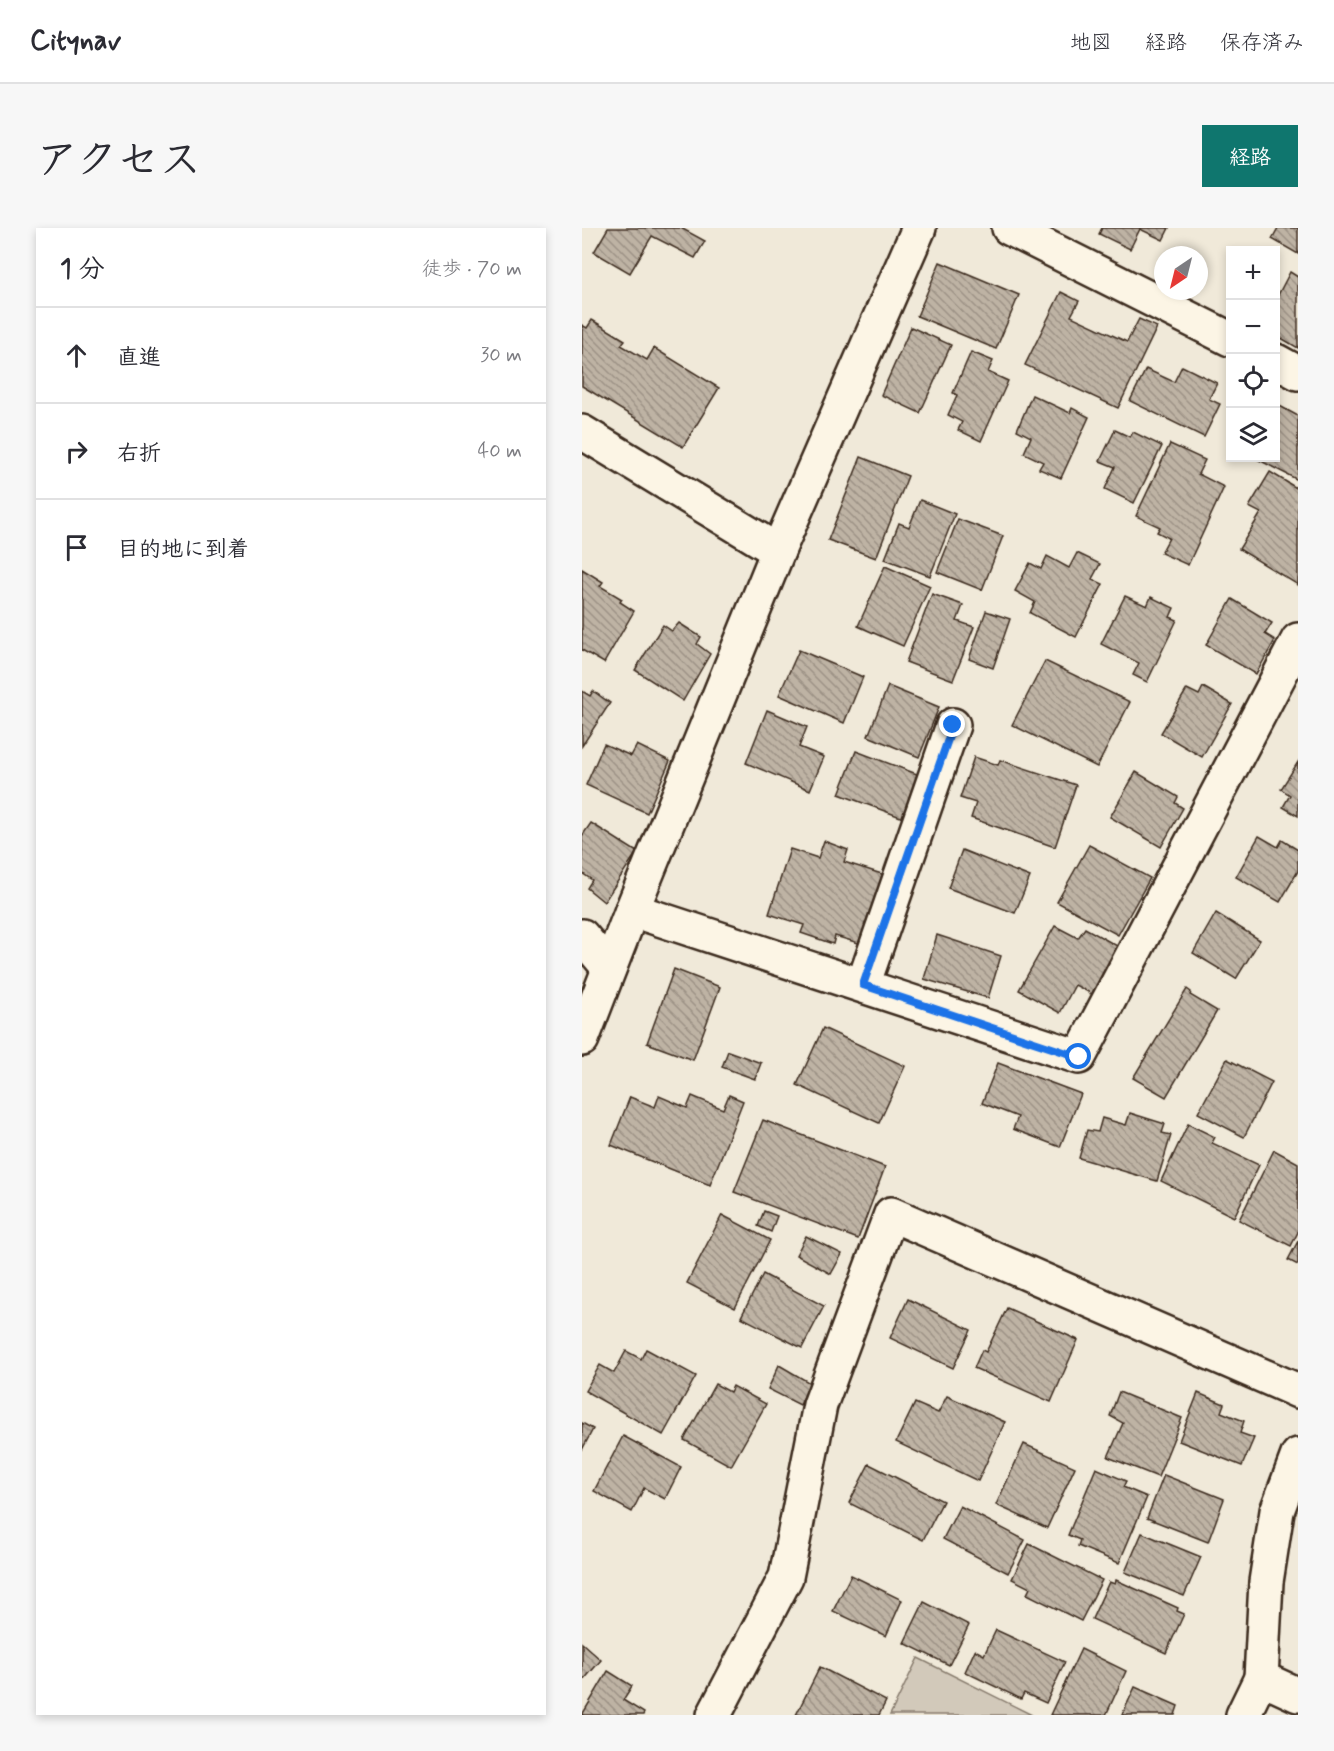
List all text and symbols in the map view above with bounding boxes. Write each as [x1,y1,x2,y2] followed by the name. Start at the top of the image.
[30,23,121,60] text: Citynav
[1070,29,1112,57] text: 地図
[1145,29,1187,57] text: 経路
[1220,29,1304,57] text: 保存済み
[1202,125,1298,187] button: 経路
[36,134,201,189] text: アクセス
[1154,246,1208,300] north arrow
[1226,246,1280,462] map controls
[1226,246,1280,300] button: +
[60,253,105,287] text: 1 分
[422,256,522,283] text: 徒歩 · 70 m
[1226,300,1280,354] button: −
[60,339,93,372] icon: ahead
[480,342,522,369] text: 30 m
[117,344,161,372] text: 直進
[1226,354,1280,408] button: locate
[1226,408,1280,462] button: layers
[60,435,93,468] icon: right
[478,438,522,465] text: 40 m
[117,440,161,468] text: 右折
[60,531,93,564] icon: arrive
[117,536,249,564] text: 目的地に到着
[939,711,965,737] route end
[1065,1043,1091,1069] route start

